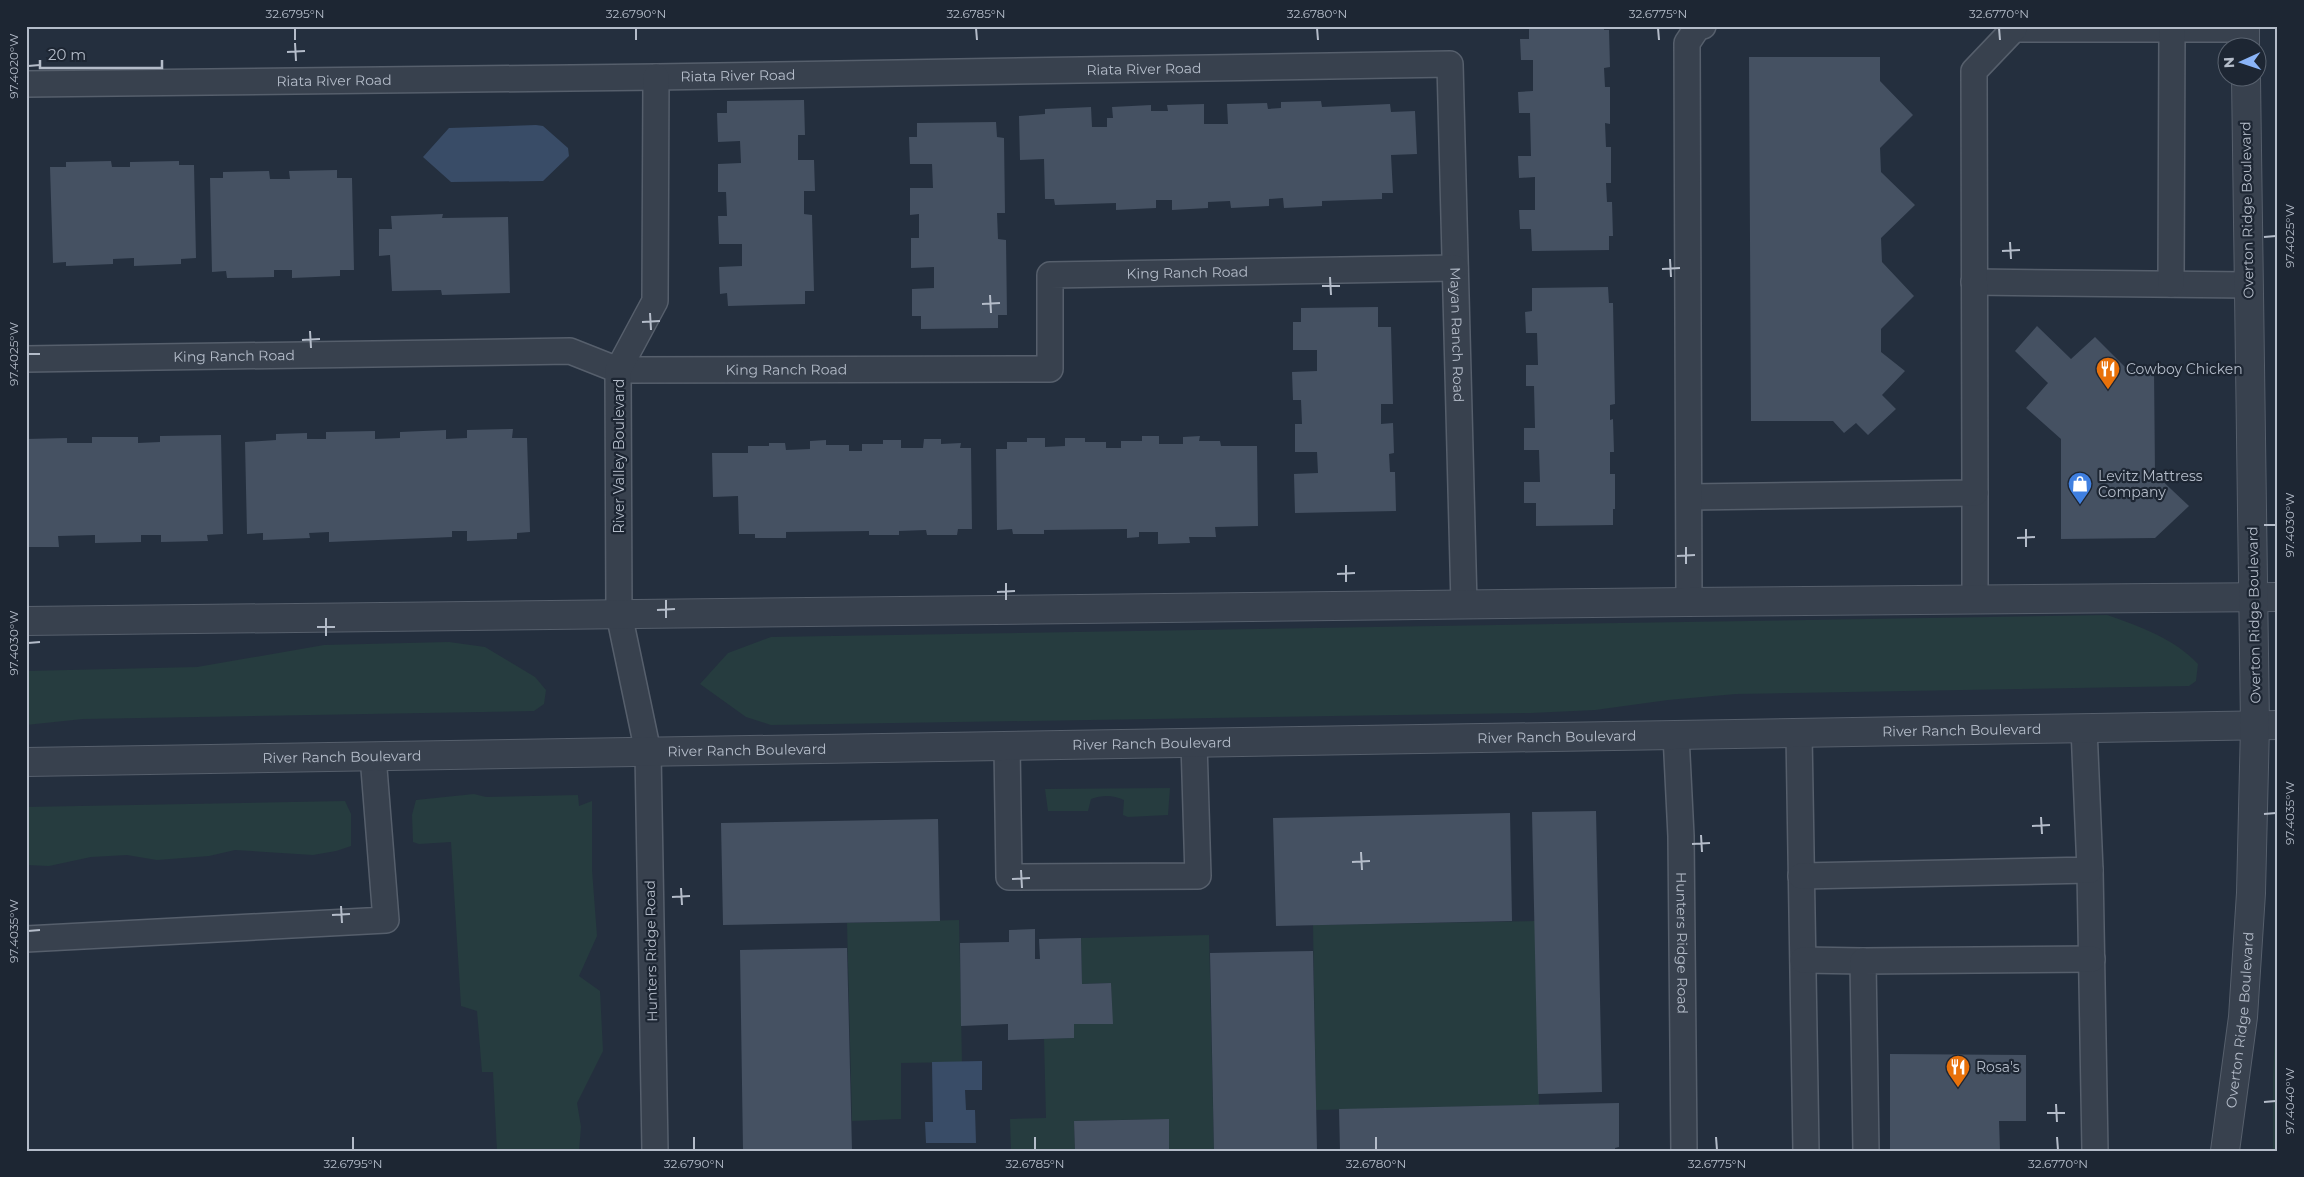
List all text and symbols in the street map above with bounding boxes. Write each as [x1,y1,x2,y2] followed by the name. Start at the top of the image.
[265,6,325,21] text: 32.6795°N
[606,6,666,21] text: 32.6790°N
[946,6,1006,21] text: 32.6785°N
[1287,6,1347,21] text: 32.6780°N
[1629,6,1687,21] text: 32.6775°N
[1969,6,2029,21] text: 32.6770°N
[6,33,21,99] text: 97.4020°W
[40,38,162,70] scale bar
[2216,38,2266,88] north arrow
[48,45,86,64] text: 20 m
[2220,57,2238,69] text: N
[1086,59,1202,79] street label: Riata River Road
[680,66,796,86] street label: Riata River Road
[276,71,392,90] street label: Riata River Road
[2236,121,2258,299] street label: Overton Ridge Boulevard
[2282,204,2297,268] text: 97.4025°W
[1126,263,1248,283] street label: King Ranch Road
[1446,267,1468,403] street label: Mayan Ranch Road
[6,322,21,386] text: 97.4025°W
[173,346,295,366] street label: King Ranch Road
[2095,356,2121,390] restaurant icon: Cowboy Chicken
[725,360,847,379] street label: King Ranch Road
[2126,360,2243,378] place label: Cowboy Chicken
[610,379,628,533] street label: River Valley Boulevard
[2098,467,2203,501] place label: Levitz Mattress Company
[2067,471,2093,505] shop icon: Levitz Mattress Company
[2282,492,2297,558] text: 97.4030°W
[2243,526,2265,704] street label: Overton Ridge Boulevard
[6,610,21,676] text: 97.4030°W
[1882,720,2041,741] street label: River Ranch Boulevard
[1477,727,1637,747] street label: River Ranch Boulevard
[1072,733,1232,754] street label: River Ranch Boulevard
[667,740,827,760] street label: River Ranch Boulevard
[262,747,422,767] street label: River Ranch Boulevard
[2282,781,2297,845] text: 97.4035°W
[1672,872,1692,1014] street label: Hunters Ridge Road
[641,880,661,1022] street label: Hunters Ridge Road
[6,899,21,963] text: 97.4035°W
[2222,931,2257,1109] street label: Overton Ridge Boulevard
[1945,1054,1971,1088] restaurant icon: Rosa's
[1976,1058,2020,1076] place label: Rosa's
[2282,1068,2297,1134] text: 97.4040°W
[323,1156,383,1171] text: 32.6795°N
[664,1156,724,1171] text: 32.6790°N
[1005,1156,1065,1171] text: 32.6785°N
[1346,1156,1406,1171] text: 32.6780°N
[1688,1156,1746,1171] text: 32.6775°N
[2028,1156,2088,1171] text: 32.6770°N

